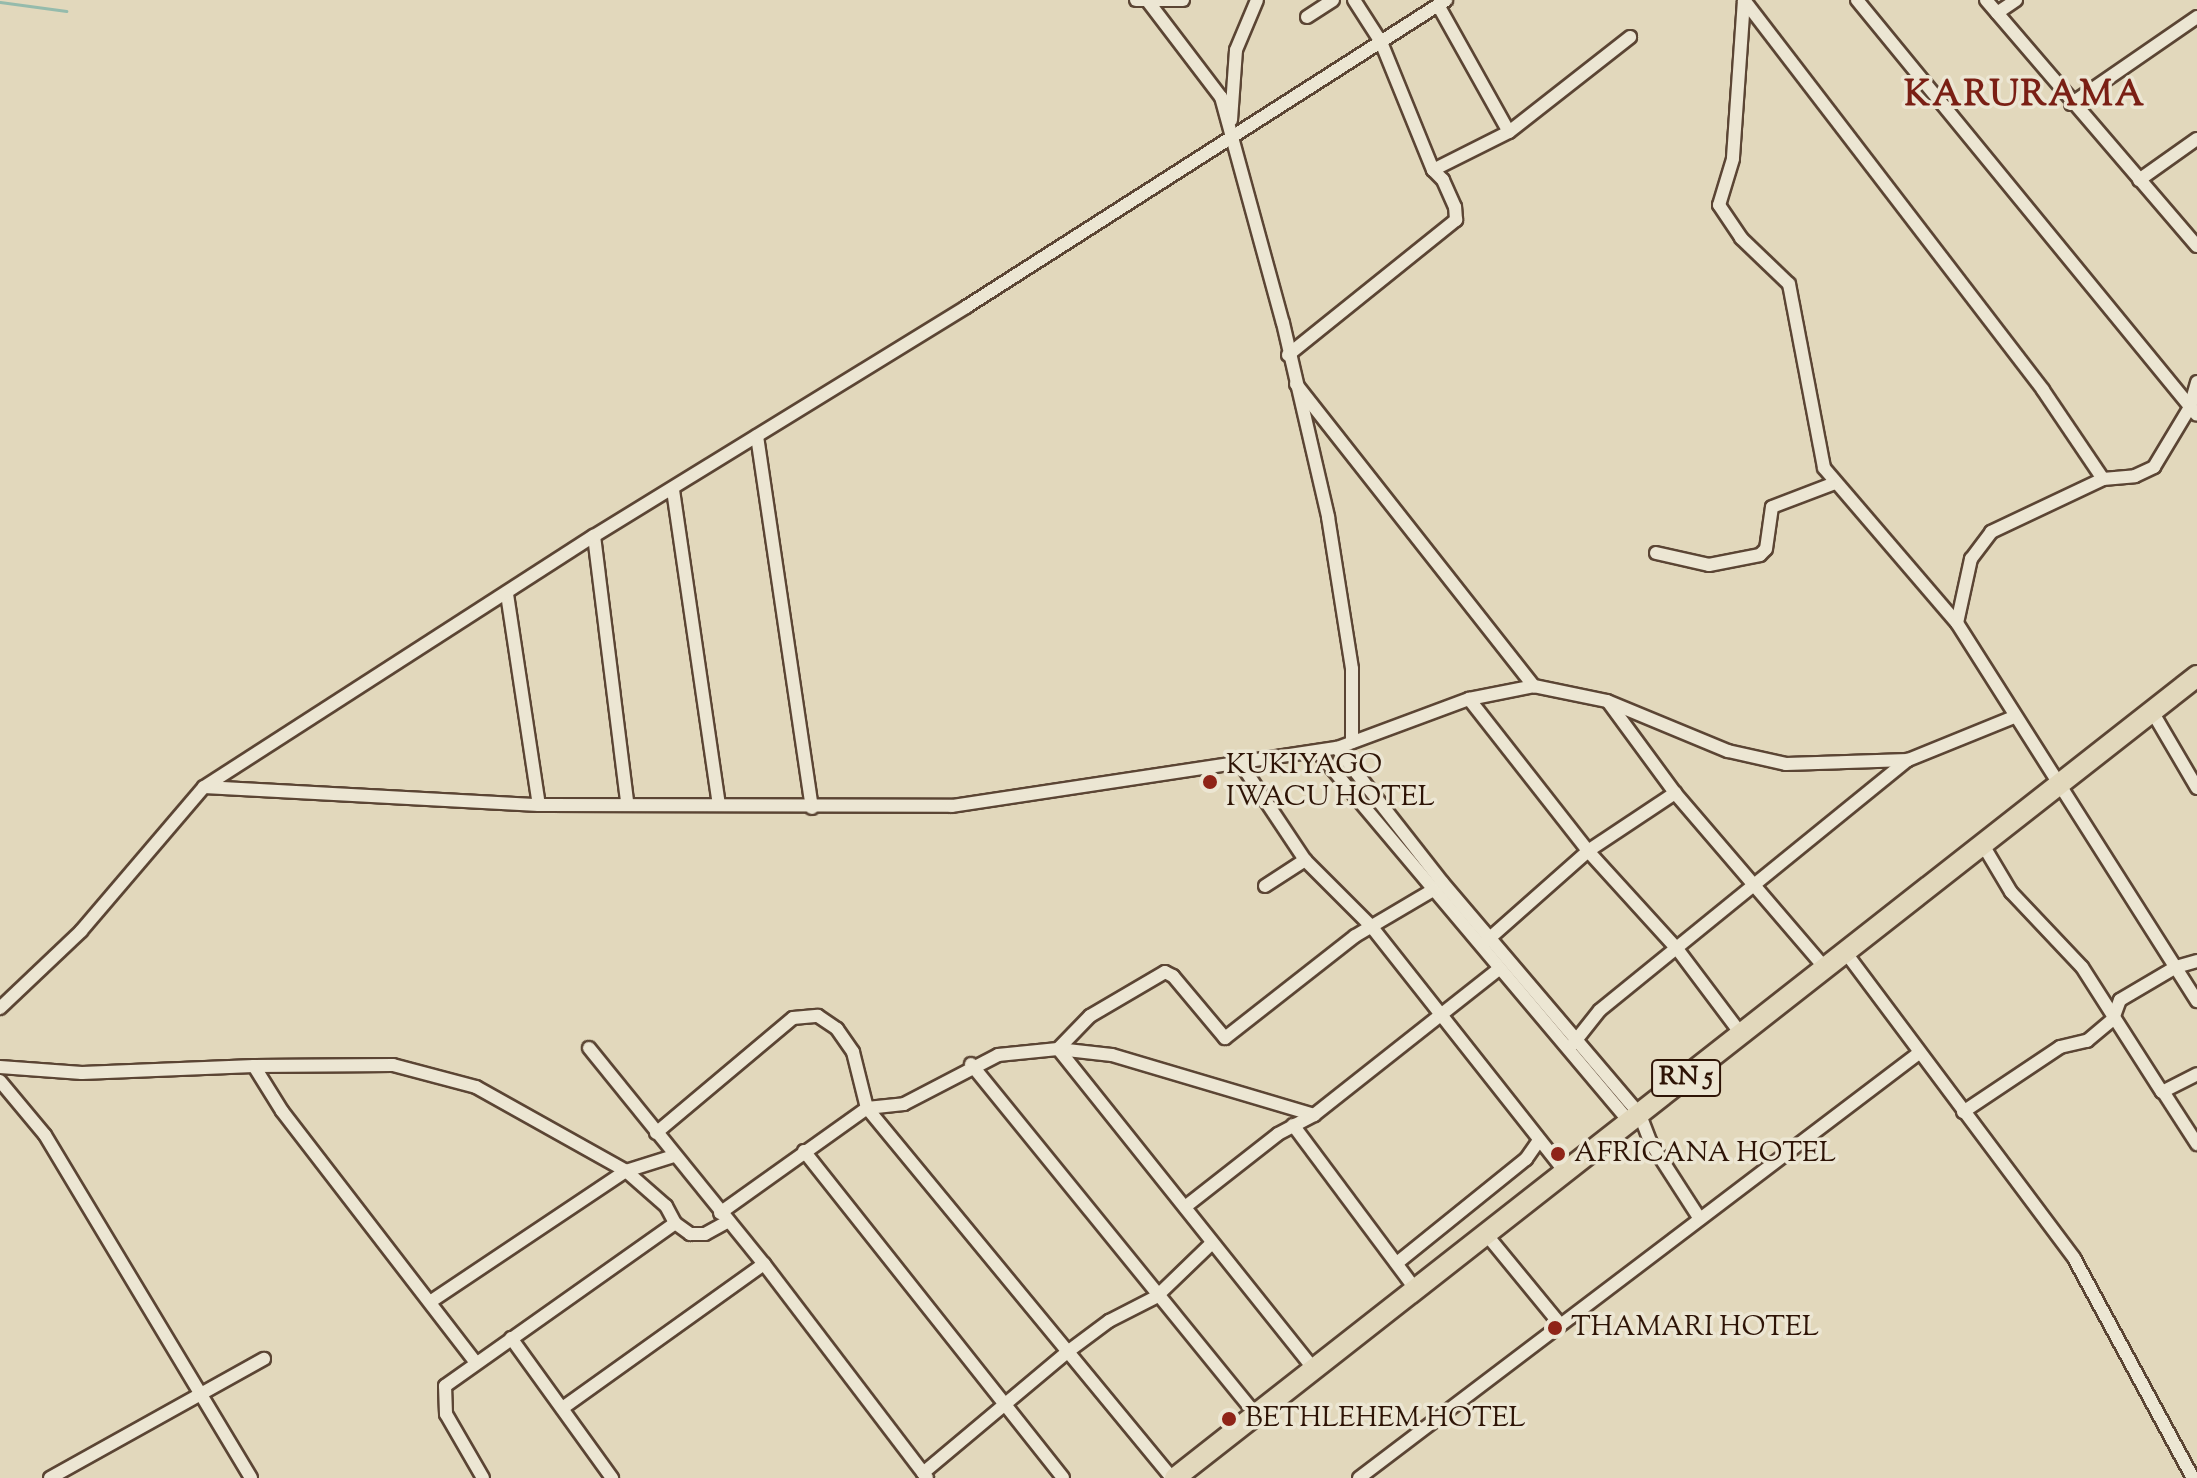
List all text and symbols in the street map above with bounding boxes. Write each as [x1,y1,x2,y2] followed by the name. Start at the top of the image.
[1904,75,2146,119] district label: KARURAMA
[1226,749,1435,815] place label: KUKIYAGO IWACU HOTEL
[1201,773,1219,791] marker: KUKIYAGO IWACU HOTEL
[1650,1056,1722,1100] road number: RN 5
[1574,1137,1836,1171] place label: AFRICANA HOTEL
[1549,1145,1567,1163] marker: AFRICANA HOTEL
[1571,1311,1819,1345] place label: THAMARI HOTEL
[1546,1319,1564,1337] marker: THAMARI HOTEL
[1245,1402,1525,1436] place label: BETHLEHEM HOTEL
[1220,1410,1238,1428] marker: BETHLEHEM HOTEL

